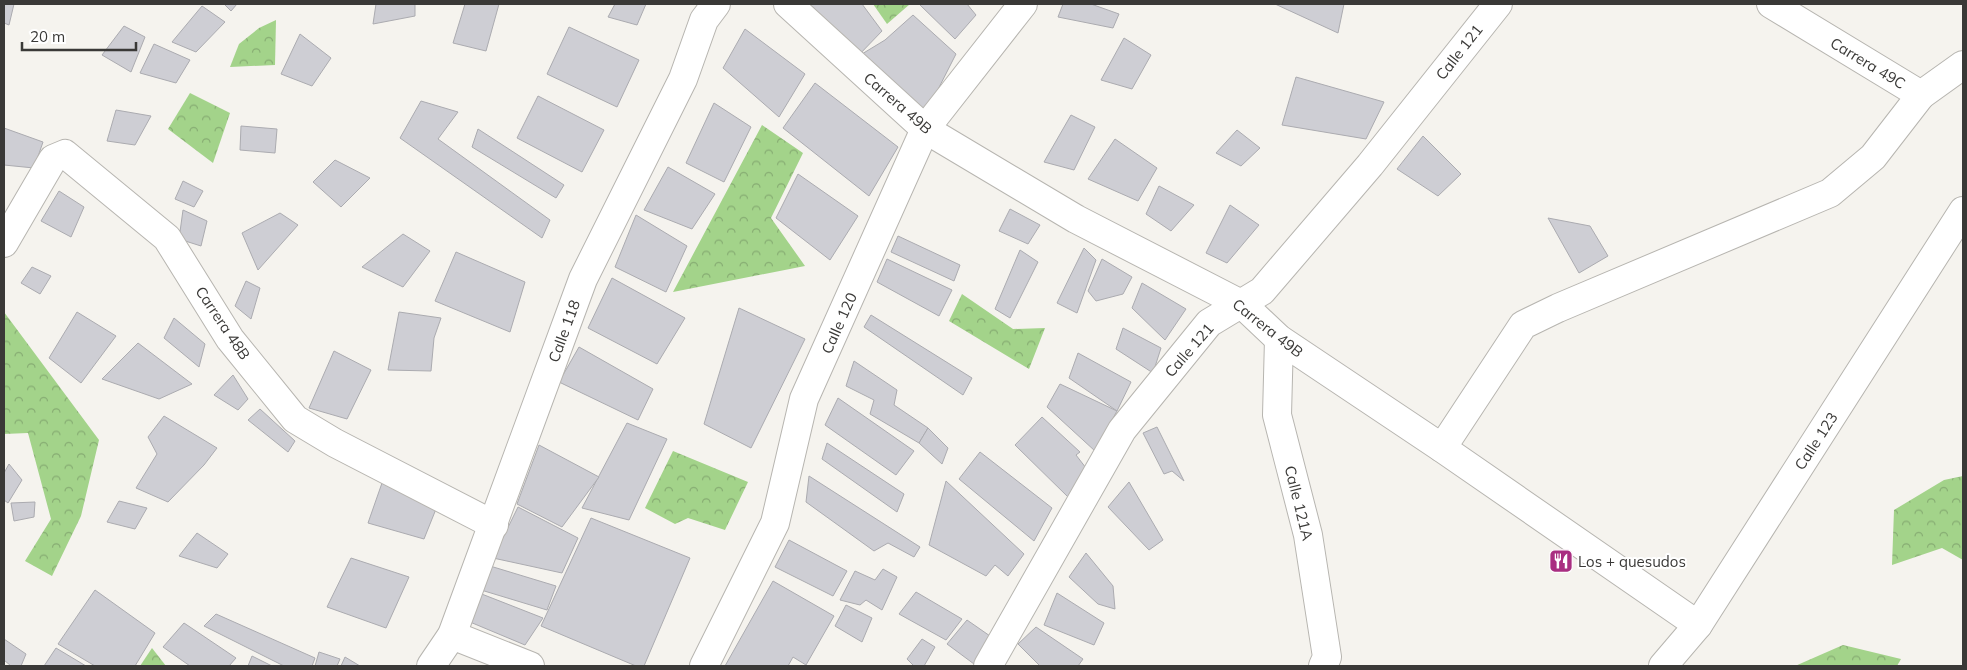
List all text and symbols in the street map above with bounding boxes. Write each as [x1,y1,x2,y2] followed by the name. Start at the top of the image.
[22,20,136,52] scale bar
[1431,20,1487,84] street label: Calle 121
[30,27,65,46] text: 20 m
[1827,33,1909,93] street label: Carrera 49C
[860,68,936,138] street label: Carrera 49B
[192,283,254,363] street label: Carrera 48B
[817,289,861,357] street label: Calle 120
[1229,295,1307,361] street label: Carrera 49B
[544,297,584,365] street label: Calle 118
[1160,319,1218,381] street label: Calle 121
[1790,408,1842,474] street label: Calle 123
[1281,464,1317,542] street label: Calle 121A
[1548,548,1574,574] restaurant icon: Los + quesudos
[1578,552,1686,571] place label: Los + quesudos

